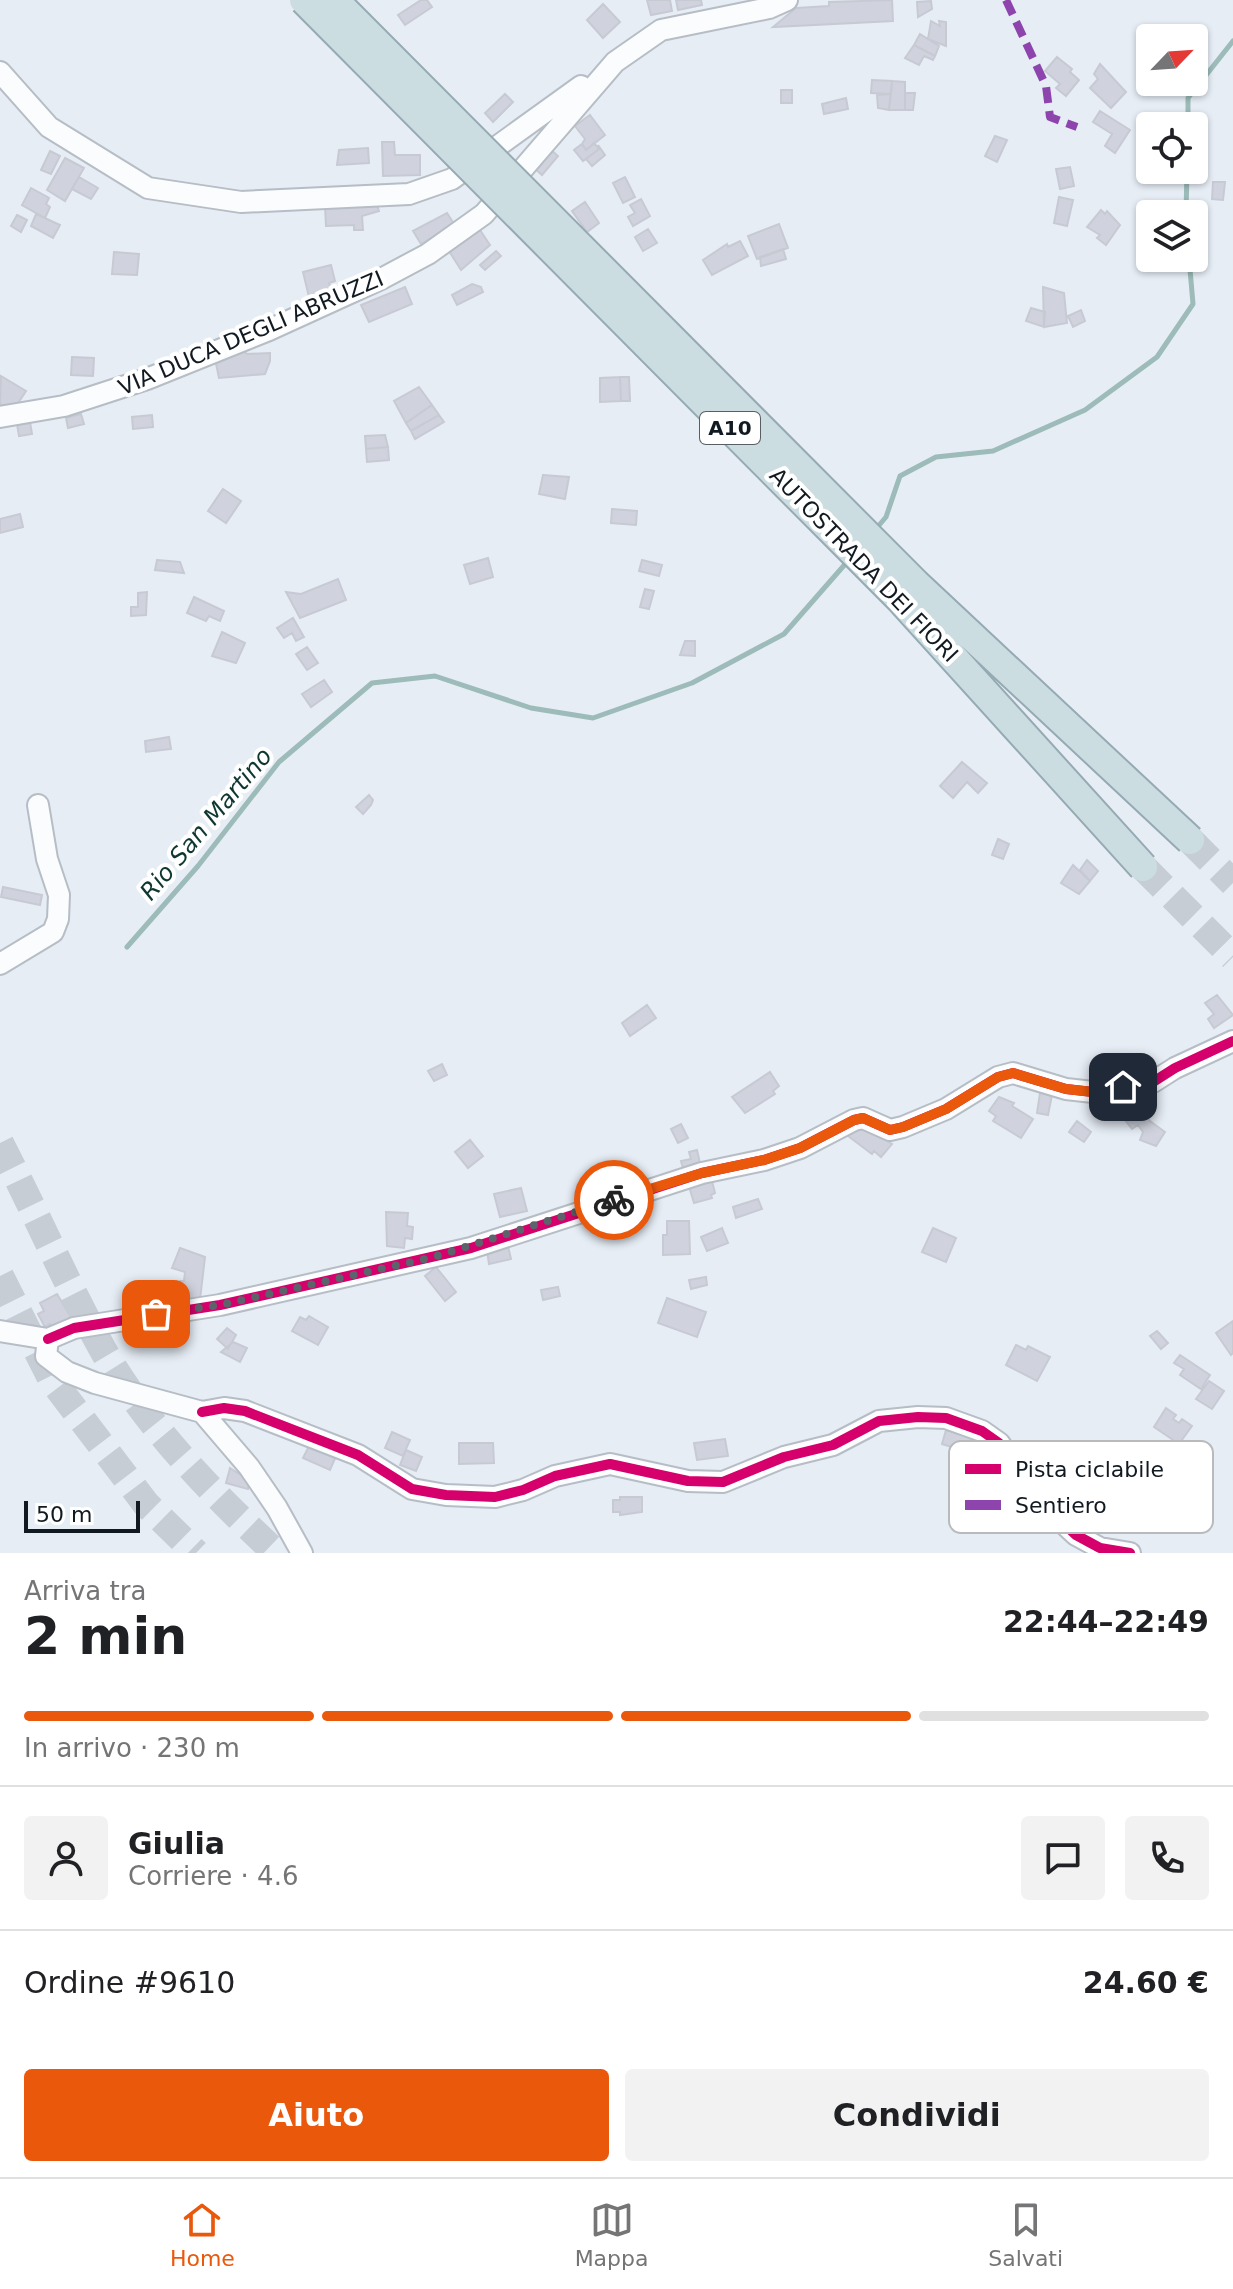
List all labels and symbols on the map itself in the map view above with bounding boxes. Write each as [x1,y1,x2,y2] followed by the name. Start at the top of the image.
[1136,24,1208,96] north arrow
[115,266,387,400] street label: VIA DUCA DEGLI ABRUZZI
[700,412,760,444] road number: A10
[765,463,963,667] street label: AUTOSTRADA DEI FIORI
[134,742,278,906] water label: Rio San Martino
[1089,1053,1157,1121] pin
[574,1160,654,1240] courier
[122,1280,190,1348] pin
[949,1441,1213,1533] legend
[1015,1457,1164,1482] text: Pista ciclabile
[1015,1493,1107,1518] text: Sentiero
[24,1497,140,1533] scale bar

